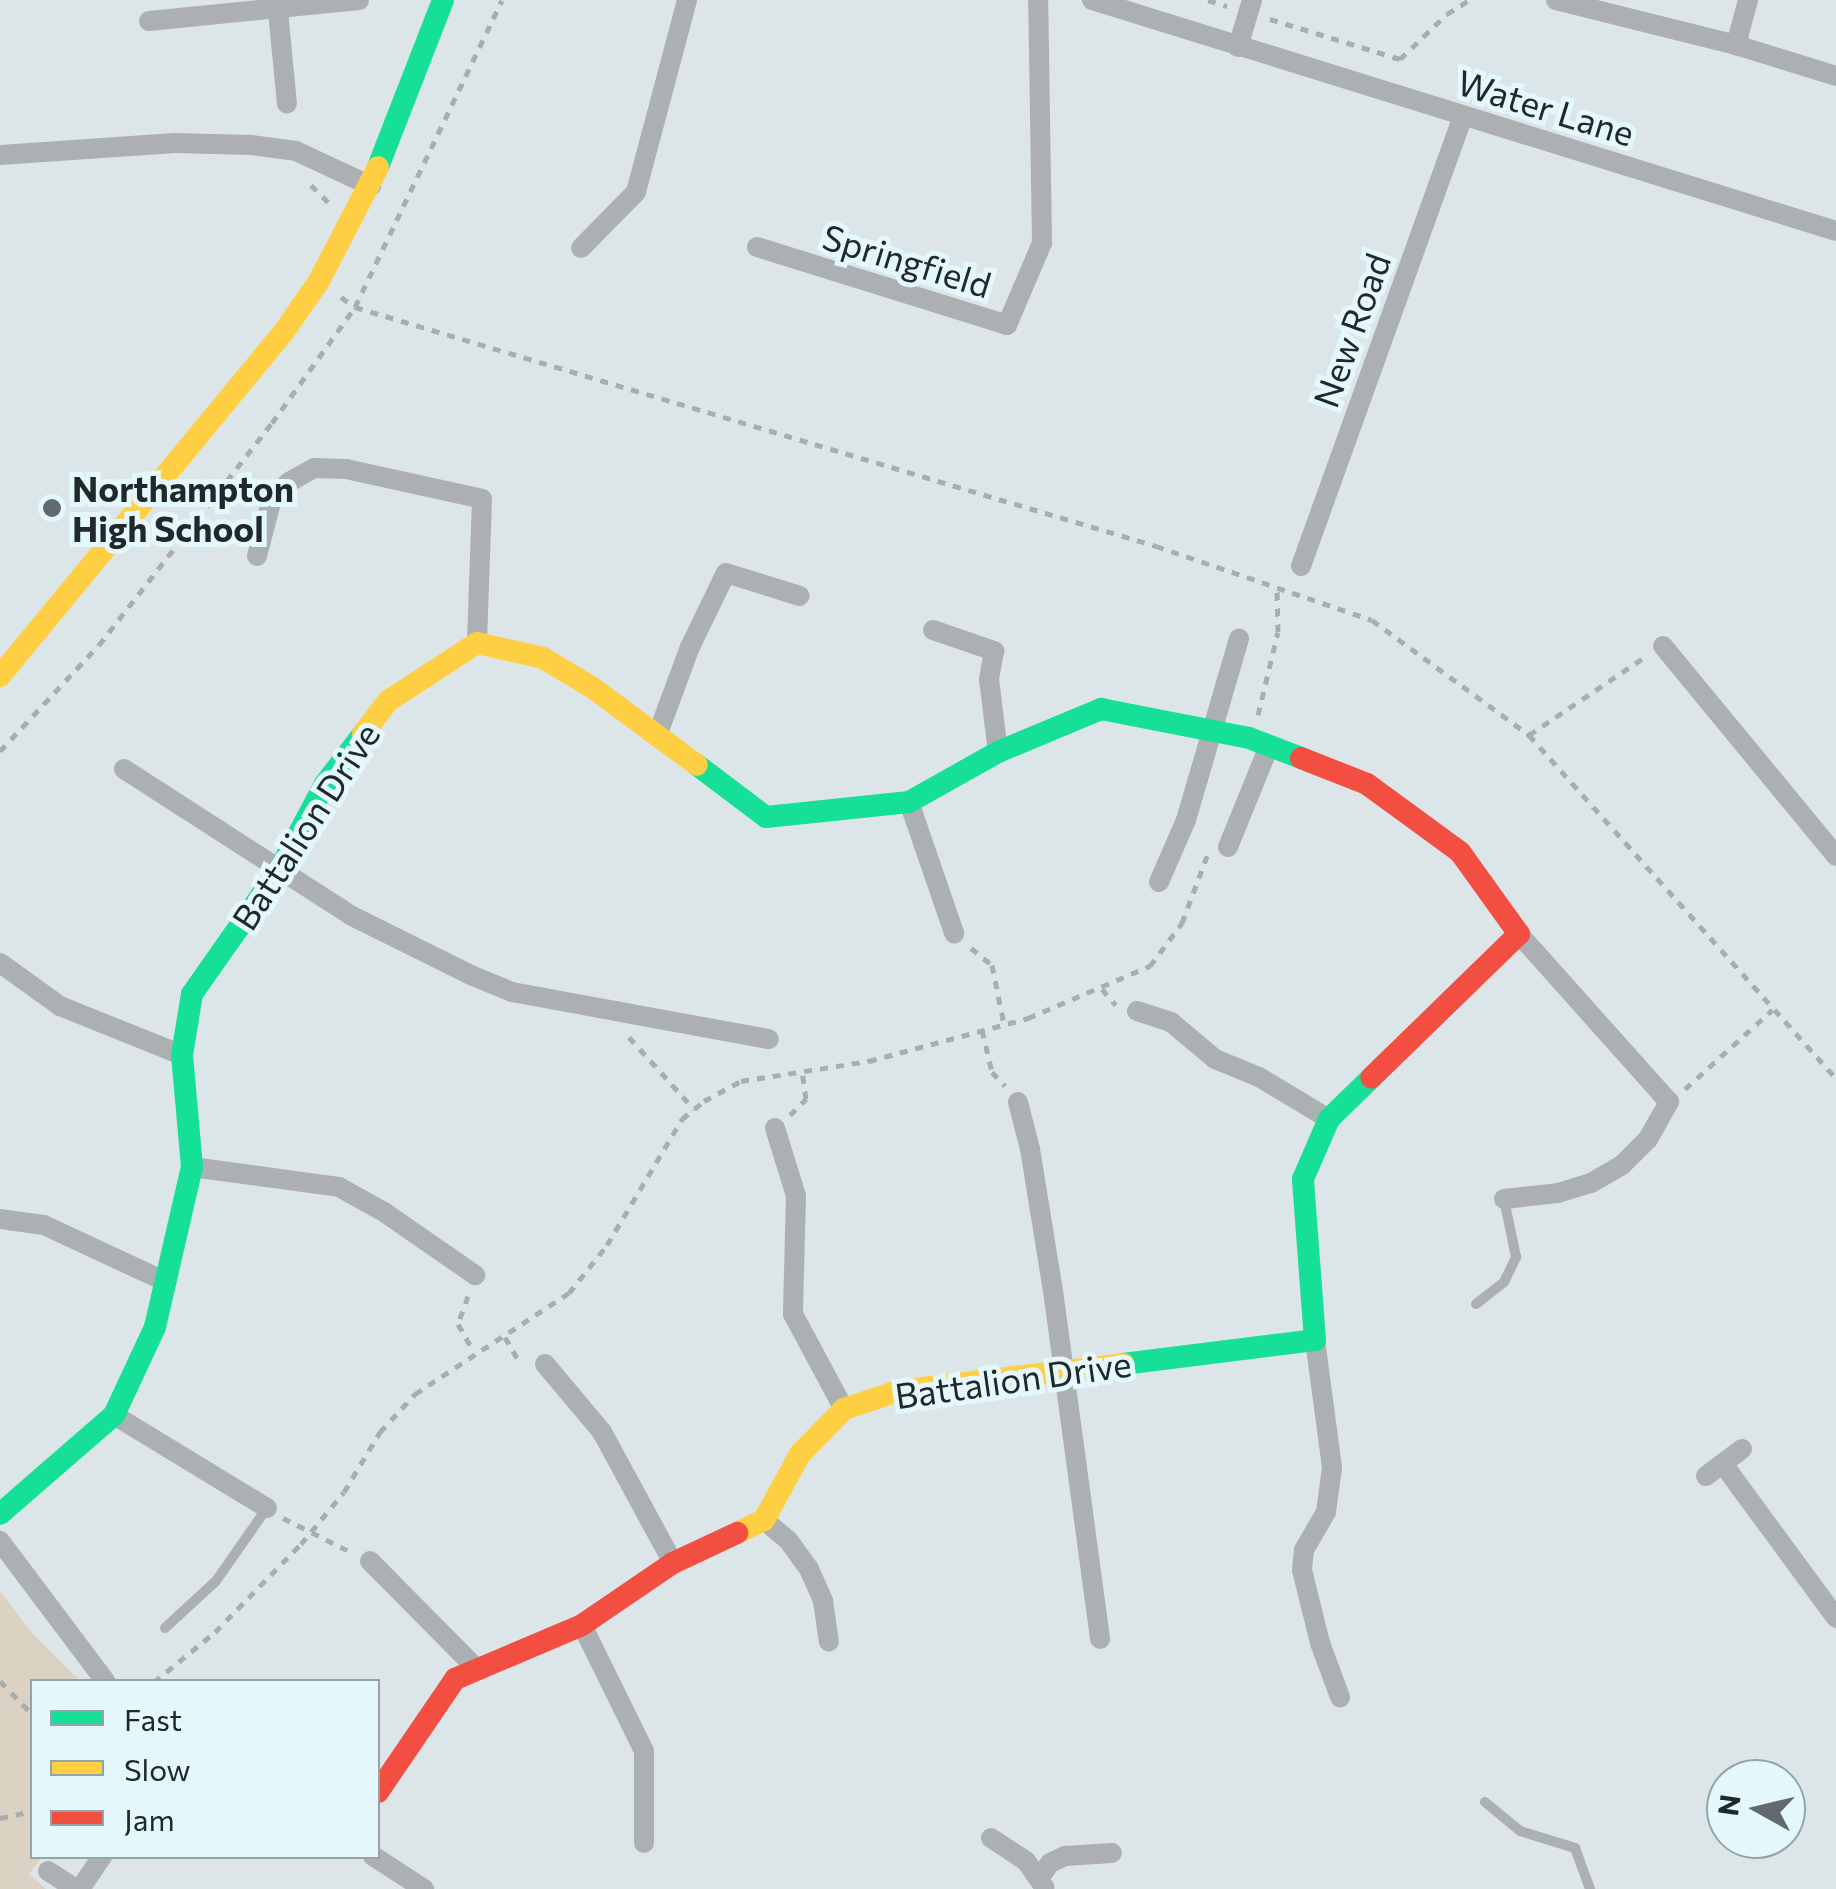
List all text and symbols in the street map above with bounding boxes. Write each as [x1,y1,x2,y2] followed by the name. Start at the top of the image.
[1453,60,1639,154] street label: Water Lane
[818,215,996,305] street label: Springfield
[1304,247,1398,413] street label: New Road
[72,467,294,549] place label: Northampton High School
[41,497,63,519] marker: Northampton High School
[223,715,387,937] street label: Battalion Drive
[892,1342,1134,1416] street label: Battalion Drive
[30,1679,380,1859] legend
[124,1700,182,1737] text: Fast
[124,1750,191,1787] text: Slow
[1706,1759,1806,1859] north arrow
[1710,1792,1747,1818] text: N
[124,1800,175,1837] text: Jam

